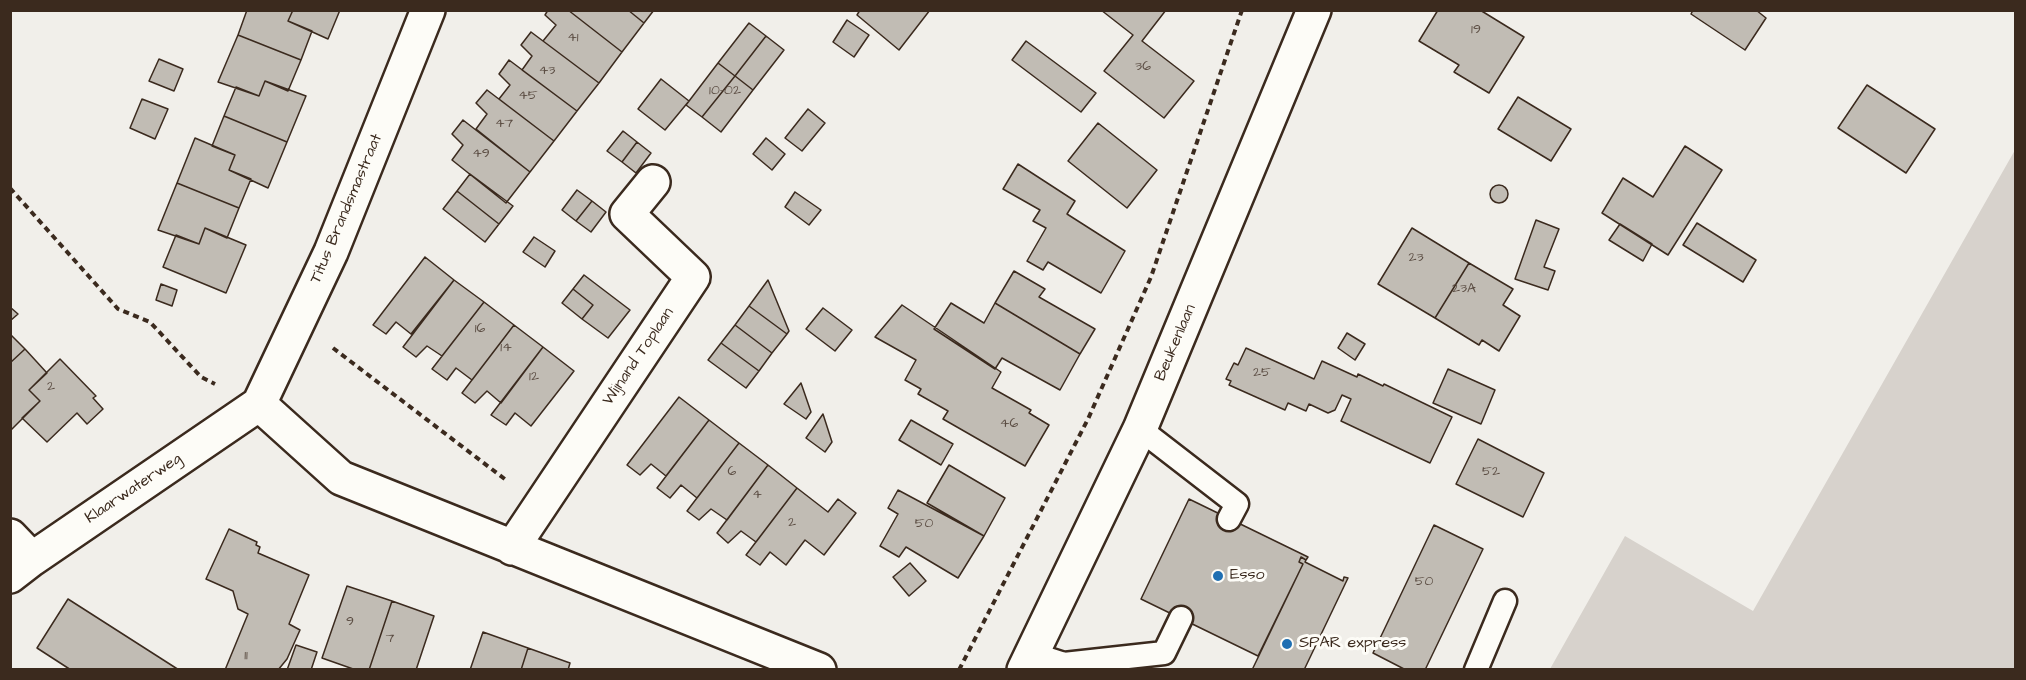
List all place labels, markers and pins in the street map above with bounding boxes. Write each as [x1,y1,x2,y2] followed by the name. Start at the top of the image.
[1230,566,1265,586] place label: Esso
[1211,569,1225,583] marker: Esso
[1299,634,1406,654] place label: SPAR express
[1280,637,1294,651] marker: SPAR express

